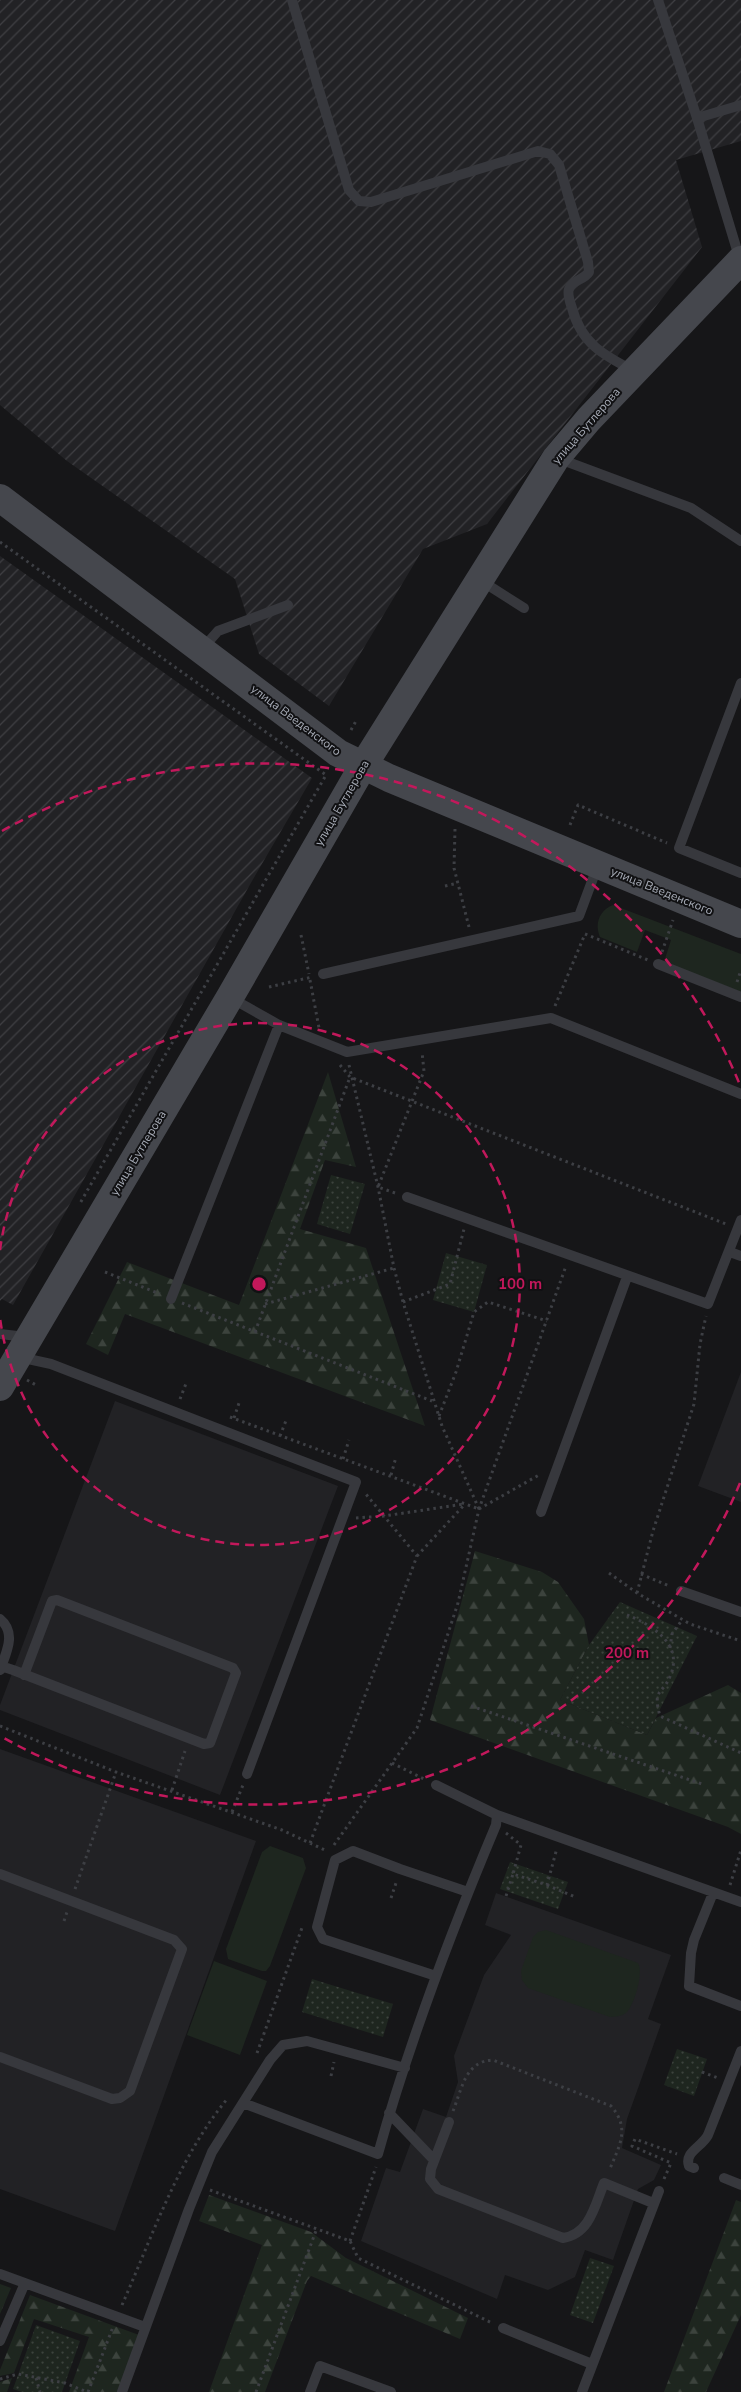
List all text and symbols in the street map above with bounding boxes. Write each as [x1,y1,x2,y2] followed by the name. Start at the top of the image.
[548,384,624,468] street label: улица Бутлерова
[248,681,345,759] street label: улица Введенского
[311,757,373,849] street label: улица Бутлерова
[608,863,716,919] street label: улица Введенского
[106,1108,170,1198] street label: улица Бутлерова
[498,1274,542,1294] text: 100 m
[250,1275,268,1293] centre of rings
[605,1643,649,1663] text: 200 m

